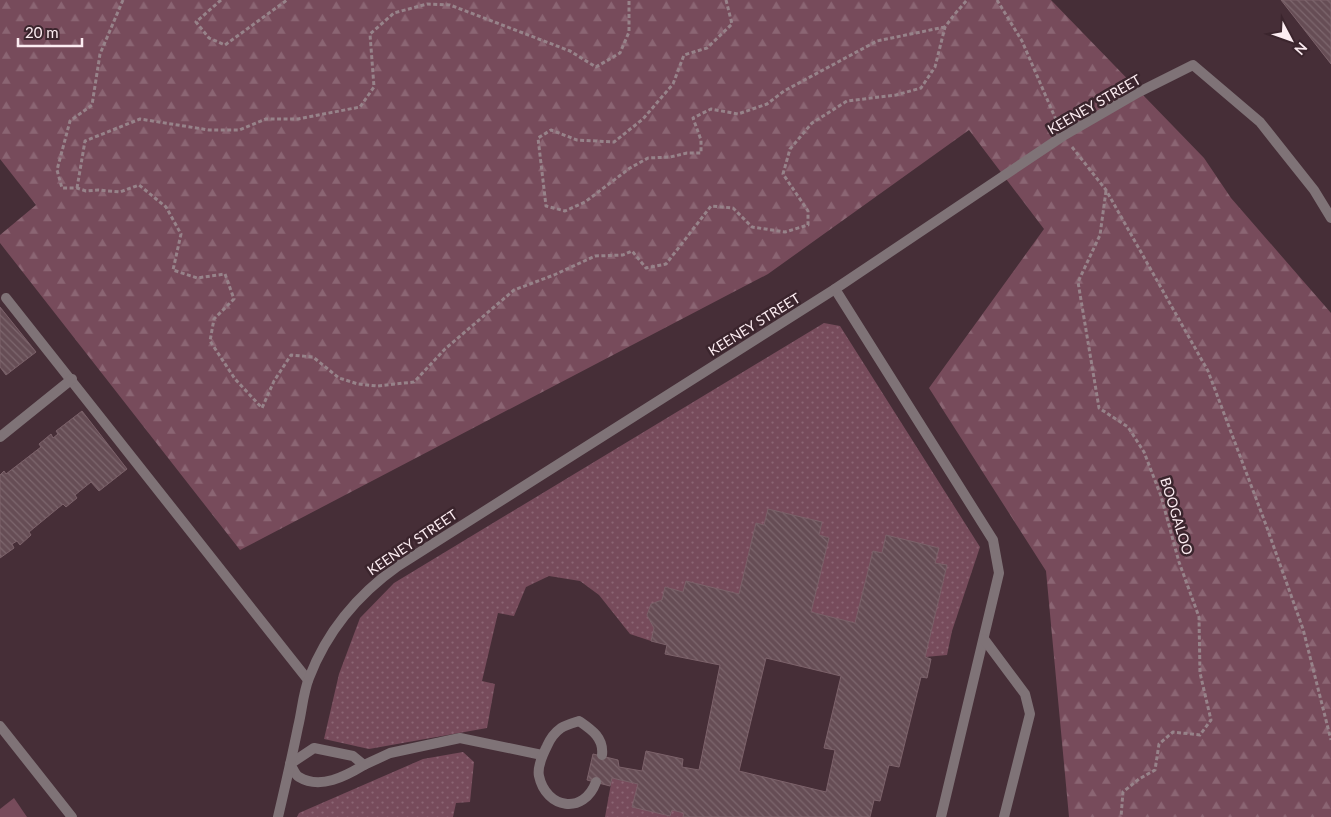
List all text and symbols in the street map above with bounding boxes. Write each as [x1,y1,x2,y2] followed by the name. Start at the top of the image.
[18,15,81,47] scale bar
[1266,15,1316,65] north arrow
[25,23,59,41] text: 20 m
[1291,39,1311,59] text: N
[1044,70,1144,138] street label: KEENEY STREET
[705,289,804,359] street label: KEENEY STREET
[1157,475,1197,557] street label: BOOGALOO
[364,505,461,578] street label: KEENEY STREET

